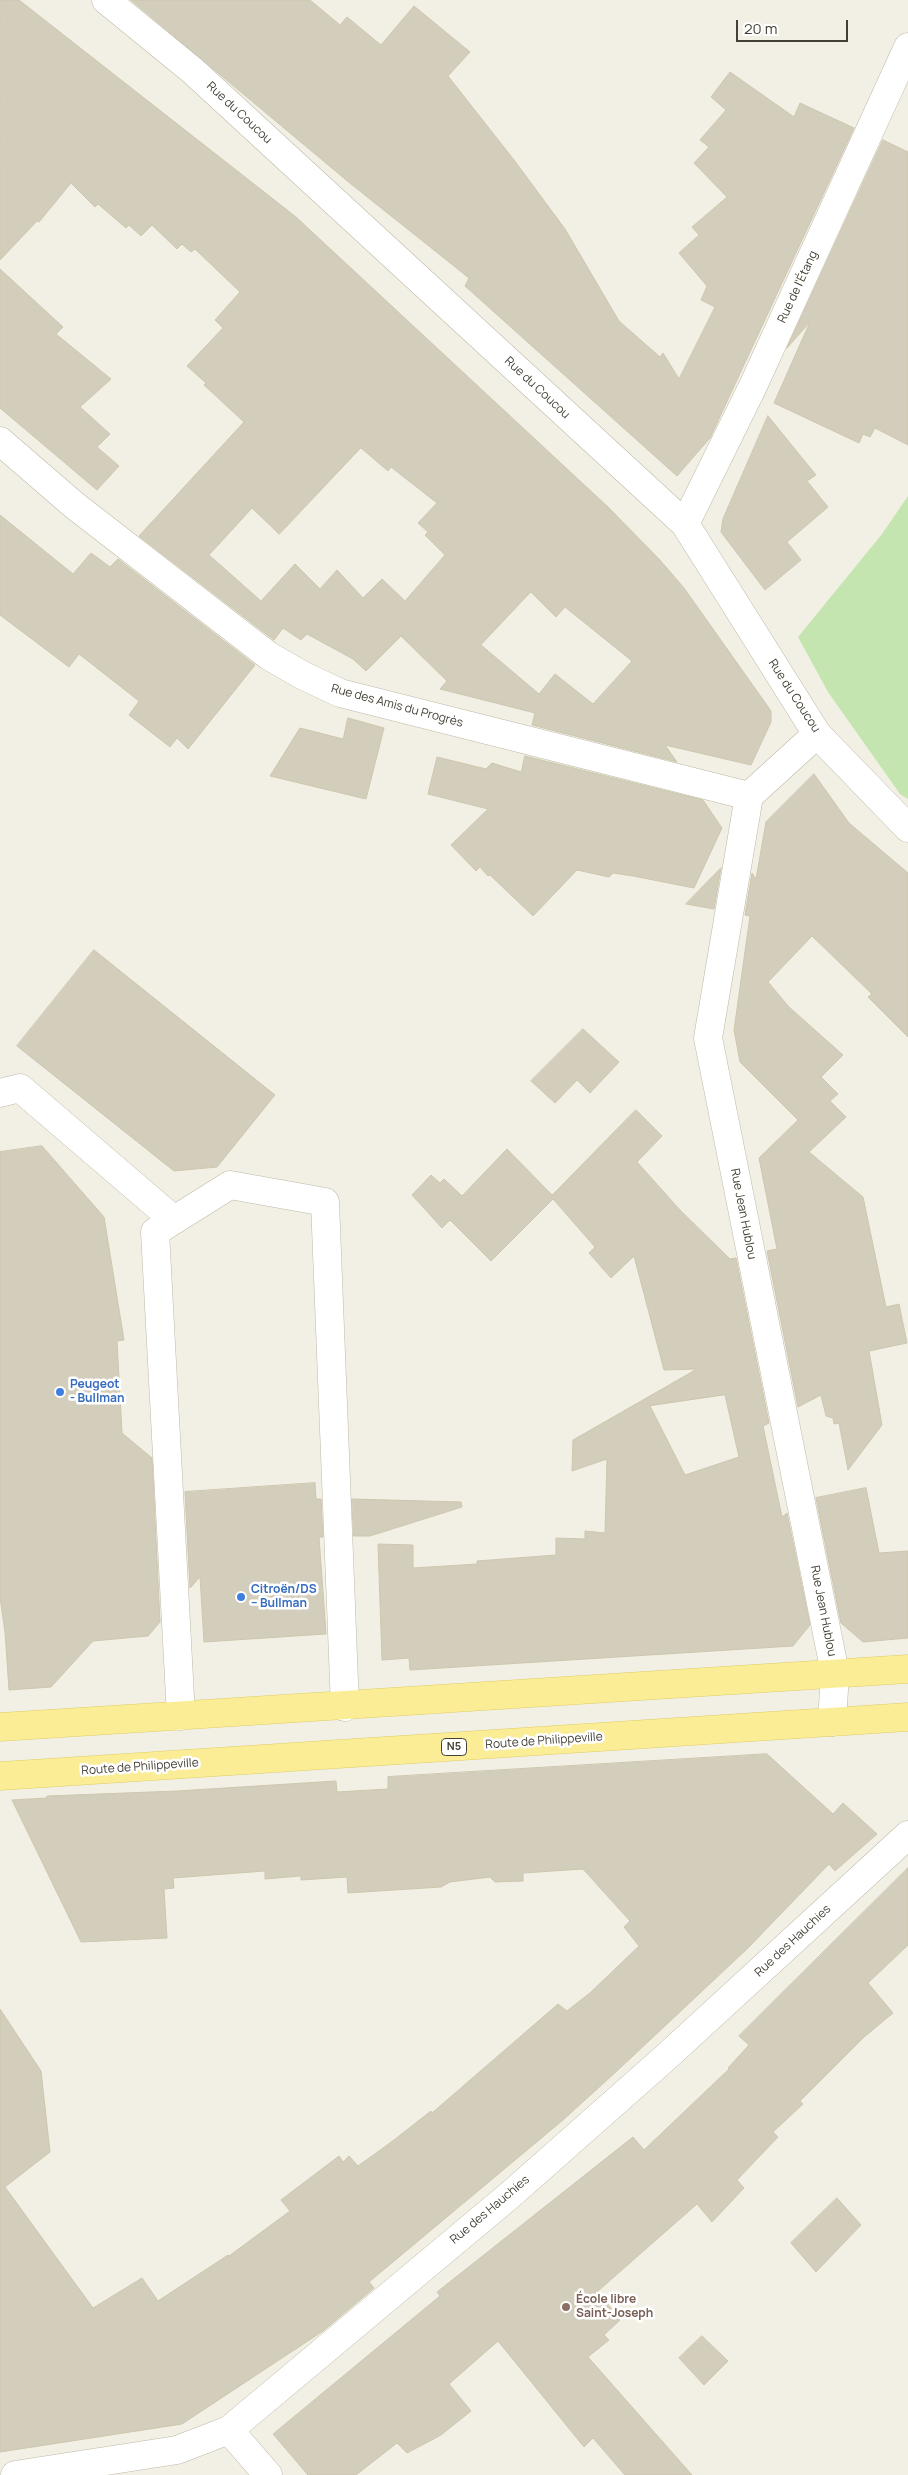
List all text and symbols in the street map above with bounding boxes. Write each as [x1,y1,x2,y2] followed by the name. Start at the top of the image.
[738,10,850,42] scale bar
[744,18,777,39] text: 20 m
[203,79,275,147] street label: Rue du Coucou
[775,249,821,325] street label: Rue de l'Étang
[501,354,573,422] street label: Rue du Coucou
[765,657,823,735] street label: Rue du Coucou
[329,681,465,731] street label: Rue des Amis du Progrès
[727,1167,759,1261] street label: Rue Jean Hublou
[70,1378,124,1406] place label: Peugeot - Bullman
[54,1386,66,1398] marker: Peugeot - Bullman
[807,1564,839,1658] street label: Rue Jean Hublou
[251,1583,317,1611] place label: Citroën/DS – Bullman
[235,1591,247,1603] marker: Citroën/DS – Bullman
[485,1730,603,1752] street label: Route de Philippeville
[442,1738,466,1755] road number: N5
[81,1756,199,1778] street label: Route de Philippeville
[752,1902,834,1980] street label: Rue des Hauchies
[448,2173,532,2247] street label: Rue des Hauchies
[576,2293,653,2321] place label: École libre Saint-Joseph
[560,2301,572,2313] marker: École libre Saint-Joseph

